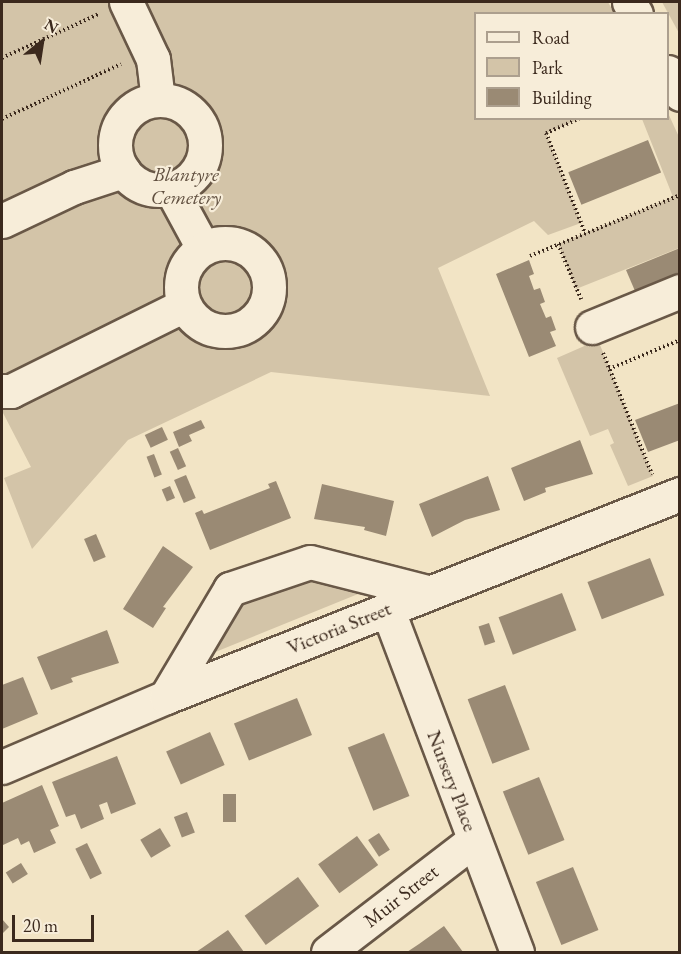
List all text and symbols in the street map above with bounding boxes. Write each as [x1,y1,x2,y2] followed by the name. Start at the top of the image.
[12,12,72,72] north arrow
[474,12,669,120] legend
[40,14,62,38] text: N
[532,26,570,49] text: Road
[532,56,563,79] text: Park
[532,86,592,109] text: Building
[151,163,221,210] park label: Blantyre Cemetery
[284,596,394,660] street label: Victoria Street
[422,727,482,835] street label: Nursery Place
[359,859,443,933] street label: Muir Street
[15,903,98,941] scale bar
[23,914,58,937] text: 20 m

